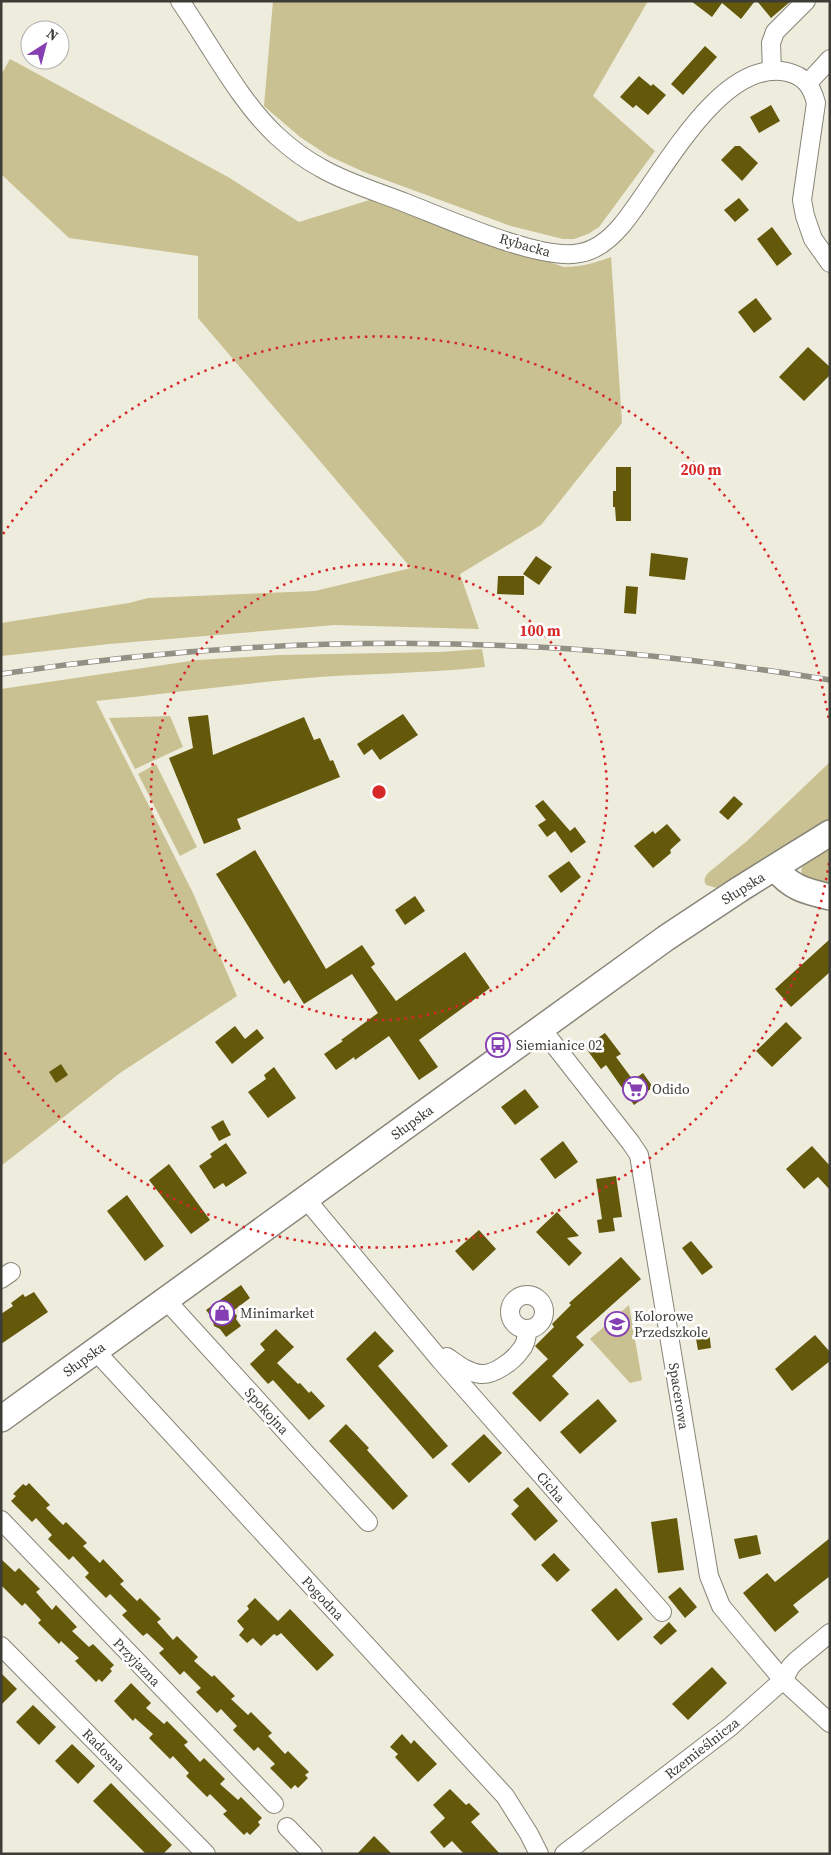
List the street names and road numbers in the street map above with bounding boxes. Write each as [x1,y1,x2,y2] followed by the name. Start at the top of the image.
[497,228,554,262] street label: Rybacka
[717,866,769,909] street label: Słupska
[387,1099,438,1144] street label: Słupska
[59,1336,110,1381] street label: Słupska
[664,1361,694,1432] street label: Spacerowa
[240,1383,294,1440] street label: Spokojna
[532,1467,571,1508] street label: Cicha
[297,1571,349,1625] street label: Pogodna
[109,1633,166,1691] street label: Przyjazna
[661,1712,744,1783] street label: Rzemieślnicza
[78,1724,131,1777] street label: Radosna

